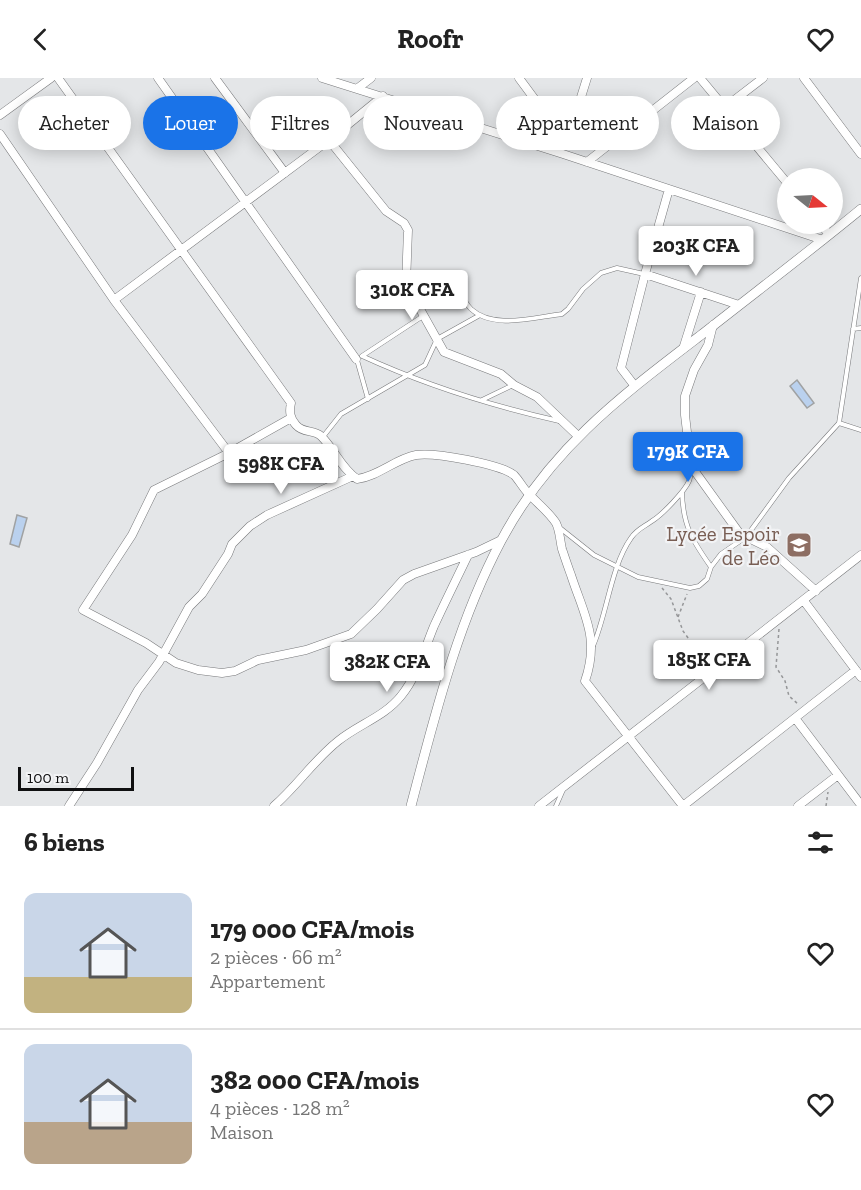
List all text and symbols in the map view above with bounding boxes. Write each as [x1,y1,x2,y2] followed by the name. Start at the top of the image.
[24,23,57,56] icon: back
[397,23,464,55] text: Roofr
[804,23,837,56] icon: heart
[18,96,131,150] chip: Acheter
[143,96,238,150] chip: Louer
[250,96,351,150] chip: Filtres
[363,96,484,150] chip: Nouveau
[496,96,659,150] chip: Appartement
[671,96,780,150] chip: Maison
[777,168,843,234] north arrow
[777,168,843,234] map controls
[634,226,758,277] pin: 203K CFA
[653,233,739,257] text: 203K CFA
[350,270,474,321] pin: 310K CFA
[370,277,454,301] text: 310K CFA
[626,432,750,483] pin: 179K CFA
[647,439,729,463] text: 179K CFA
[219,444,343,495] pin: 598K CFA
[238,451,324,475] text: 598K CFA
[666,521,780,570] place label: Lycée Espoir de Léo
[784,530,814,560] school or university icon: Lycée Espoir de Léo
[647,640,771,691] pin: 185K CFA
[325,642,449,693] pin: 382K CFA
[667,647,751,671] text: 185K CFA
[344,649,430,673] text: 382K CFA
[18,764,134,792] scale bar
[27,768,69,787] text: 100 m
[24,826,105,858] text: 6 biens
[804,826,837,859] icon: filters
[210,913,414,945] text: 179 000 CFA/mois
[72,917,144,989] icon: home
[804,937,837,970] icon: heart
[210,945,342,969] text: 2 pièces · 66 m²
[210,969,325,993] text: Appartement
[210,1064,419,1096] text: 382 000 CFA/mois
[72,1068,144,1140] icon: home
[804,1088,837,1121] icon: heart
[210,1096,350,1120] text: 4 pièces · 128 m²
[210,1120,273,1144] text: Maison

